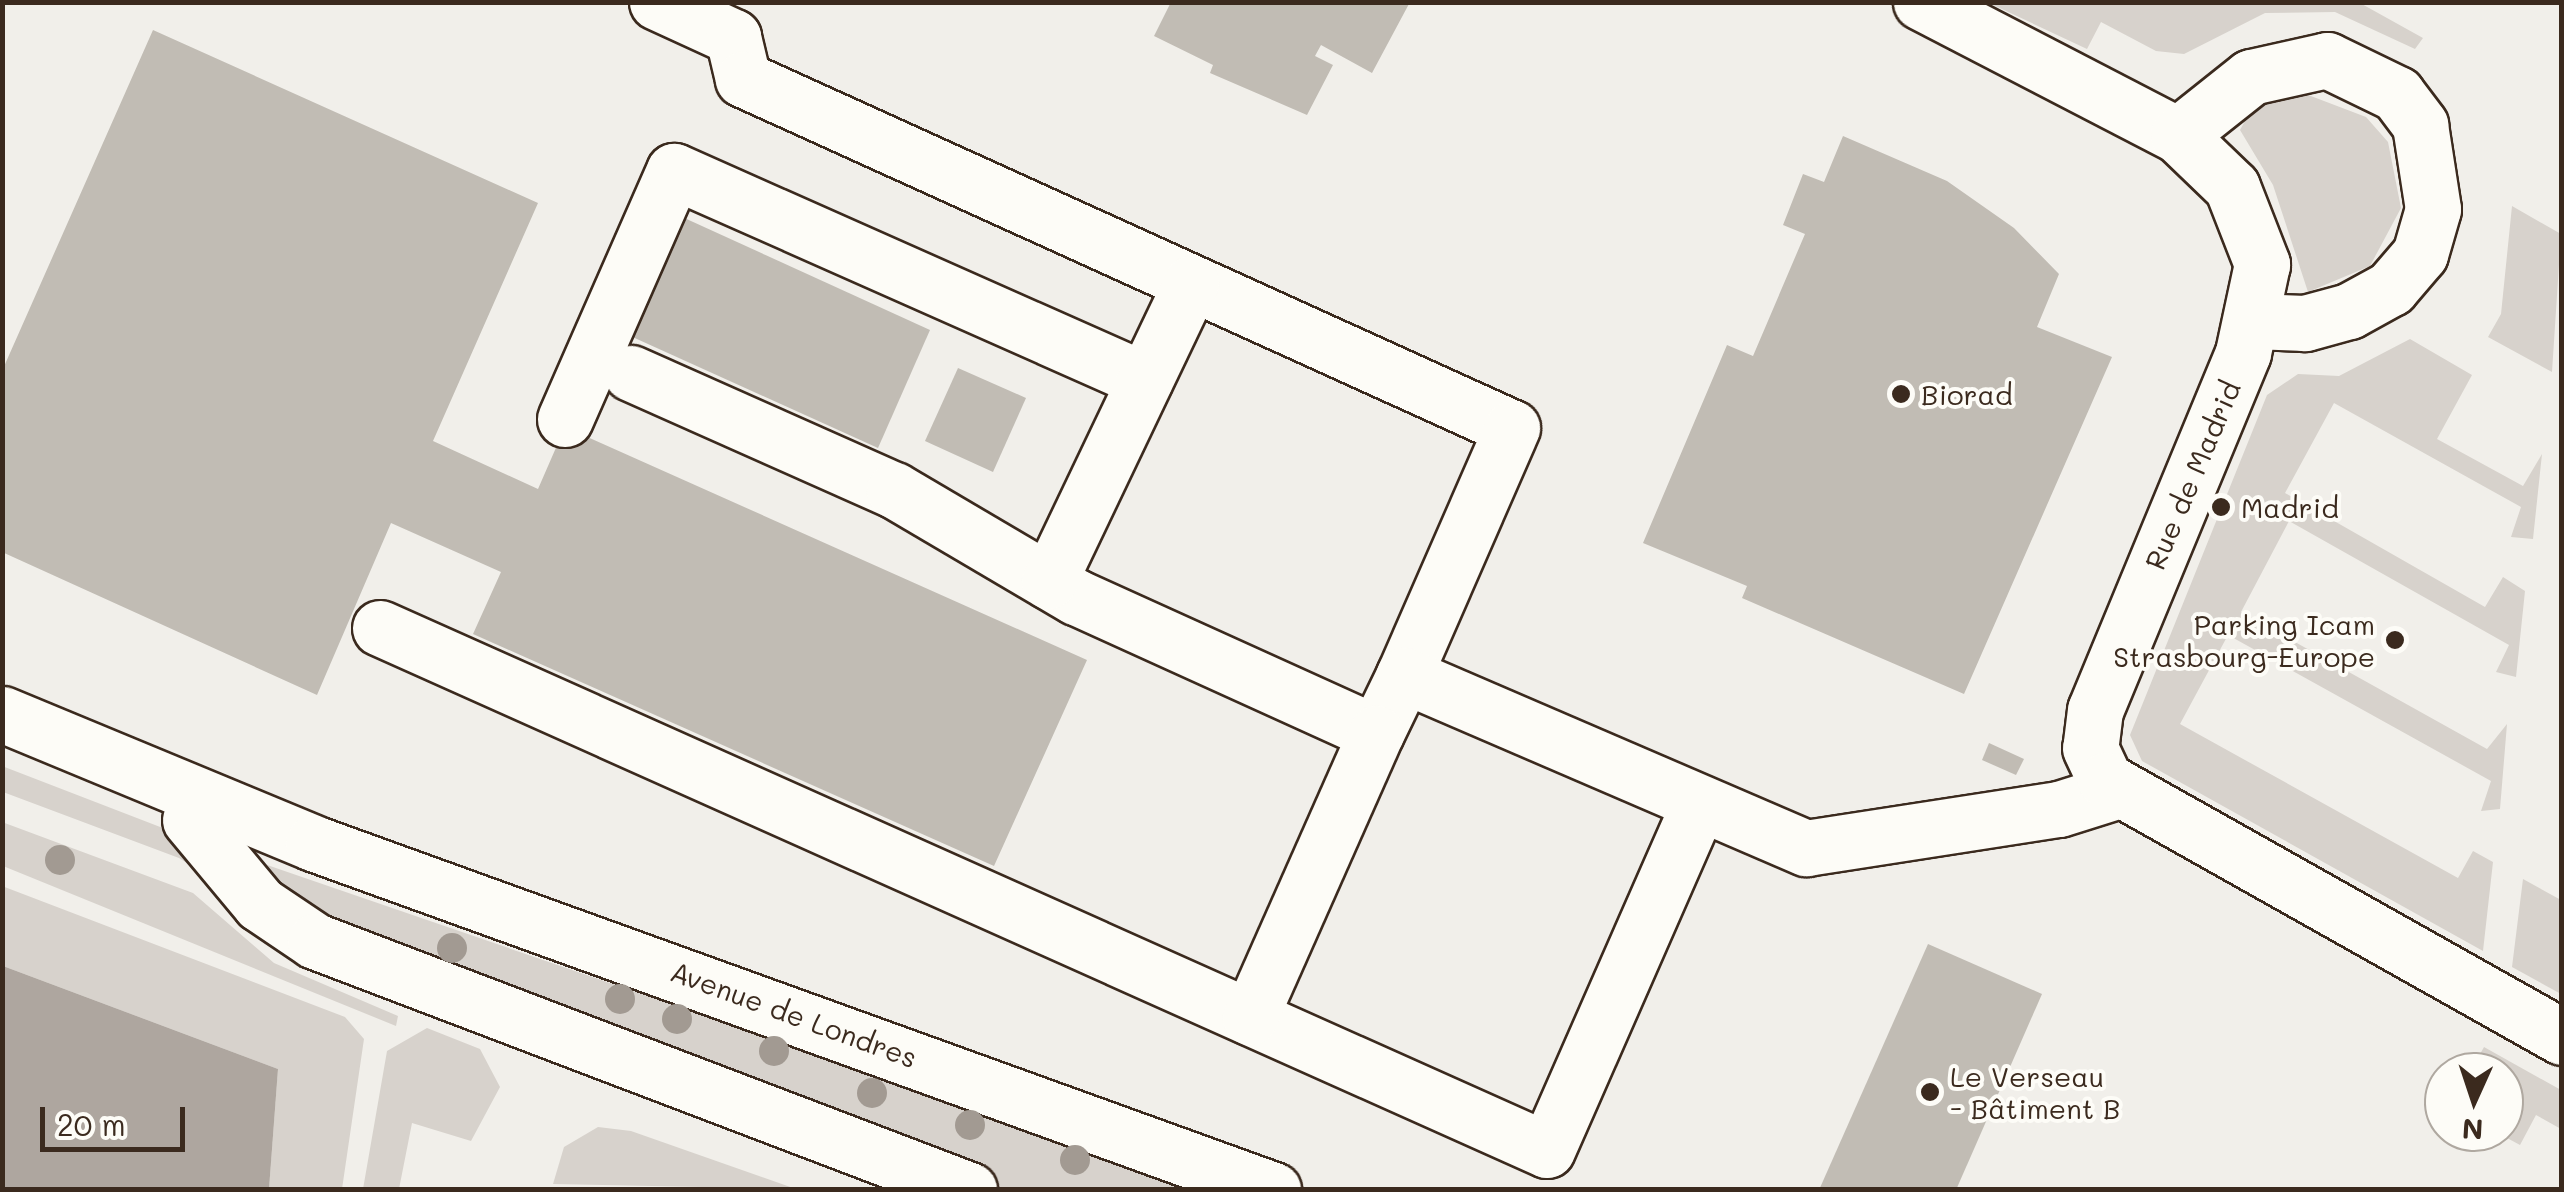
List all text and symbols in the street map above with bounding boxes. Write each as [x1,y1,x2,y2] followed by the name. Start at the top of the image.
[2137,376,2247,574] street label: Rue de Madrid
[1921,377,2013,411] place label: Biorad
[1890,383,1912,405] marker: Biorad
[2241,490,2339,524] place label: Madrid
[2210,496,2232,518] marker: Madrid
[2113,607,2375,673] place label: Parking Icam Strasbourg-Europe
[2384,629,2406,651] marker: Parking Icam Strasbourg-Europe
[666,954,922,1074] street label: Avenue de Londres
[2424,1052,2524,1152] north arrow
[1950,1059,2120,1125] place label: Le Verseau - Bâtiment B
[1919,1081,1941,1103] marker: Le Verseau - Bâtiment B
[45,1087,190,1149] scale bar
[57,1104,126,1144] text: 20 m
[2461,1111,2484,1148] text: N

